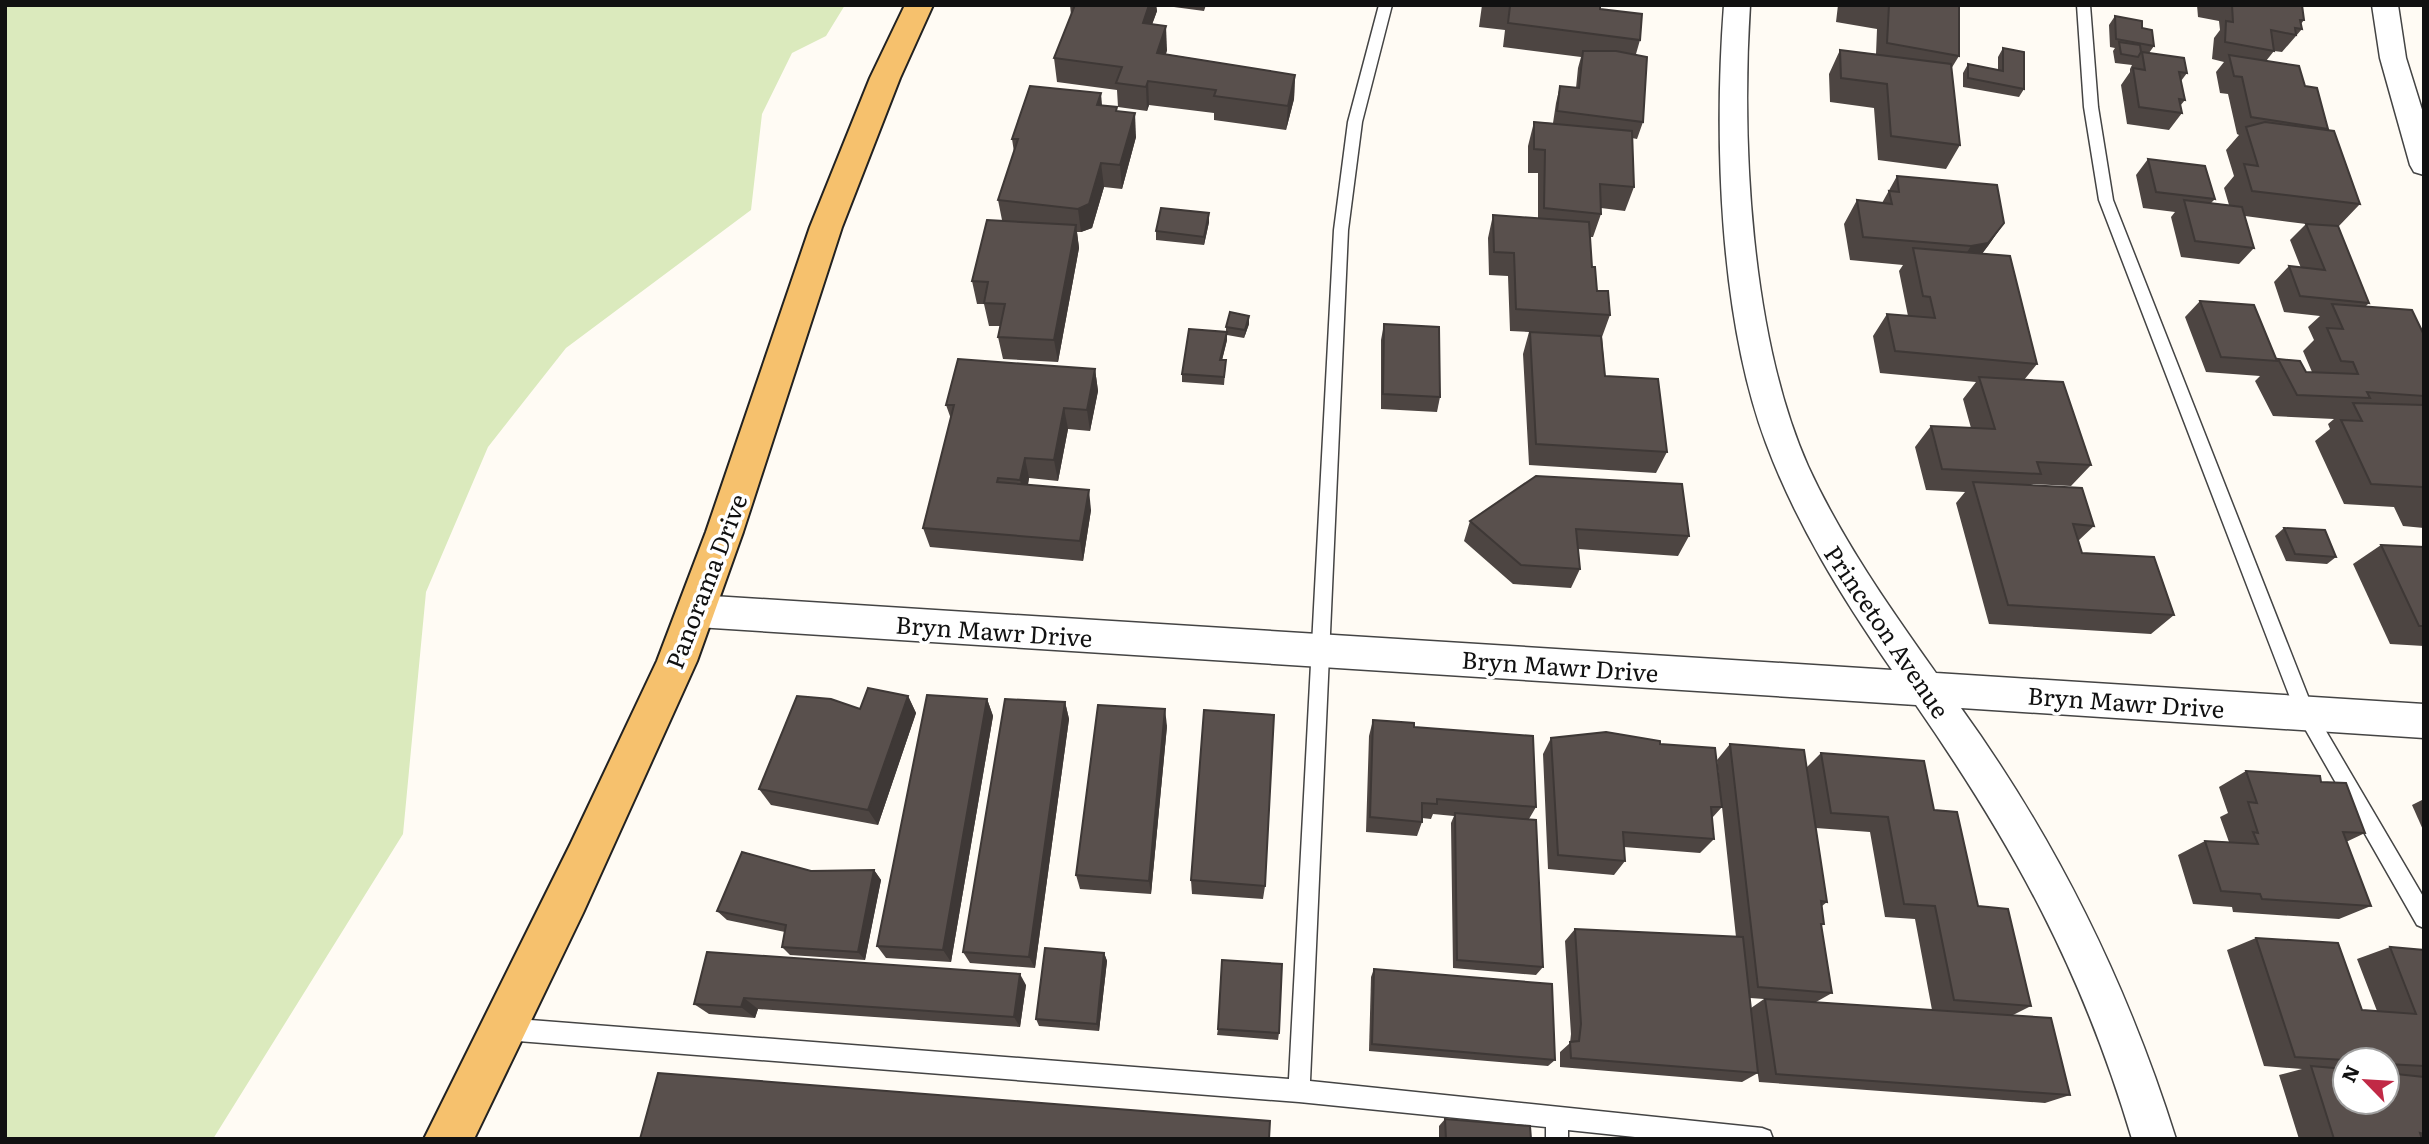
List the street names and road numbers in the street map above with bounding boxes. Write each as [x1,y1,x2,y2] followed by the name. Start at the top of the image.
[656,488,754,674] street label: Panorama Drive
[1817,538,1959,724] street label: Princeton Avenue
[894,606,1094,654] street label: Bryn Mawr Drive
[1460,641,1660,689] street label: Bryn Mawr Drive
[2026,677,2226,725] street label: Bryn Mawr Drive

